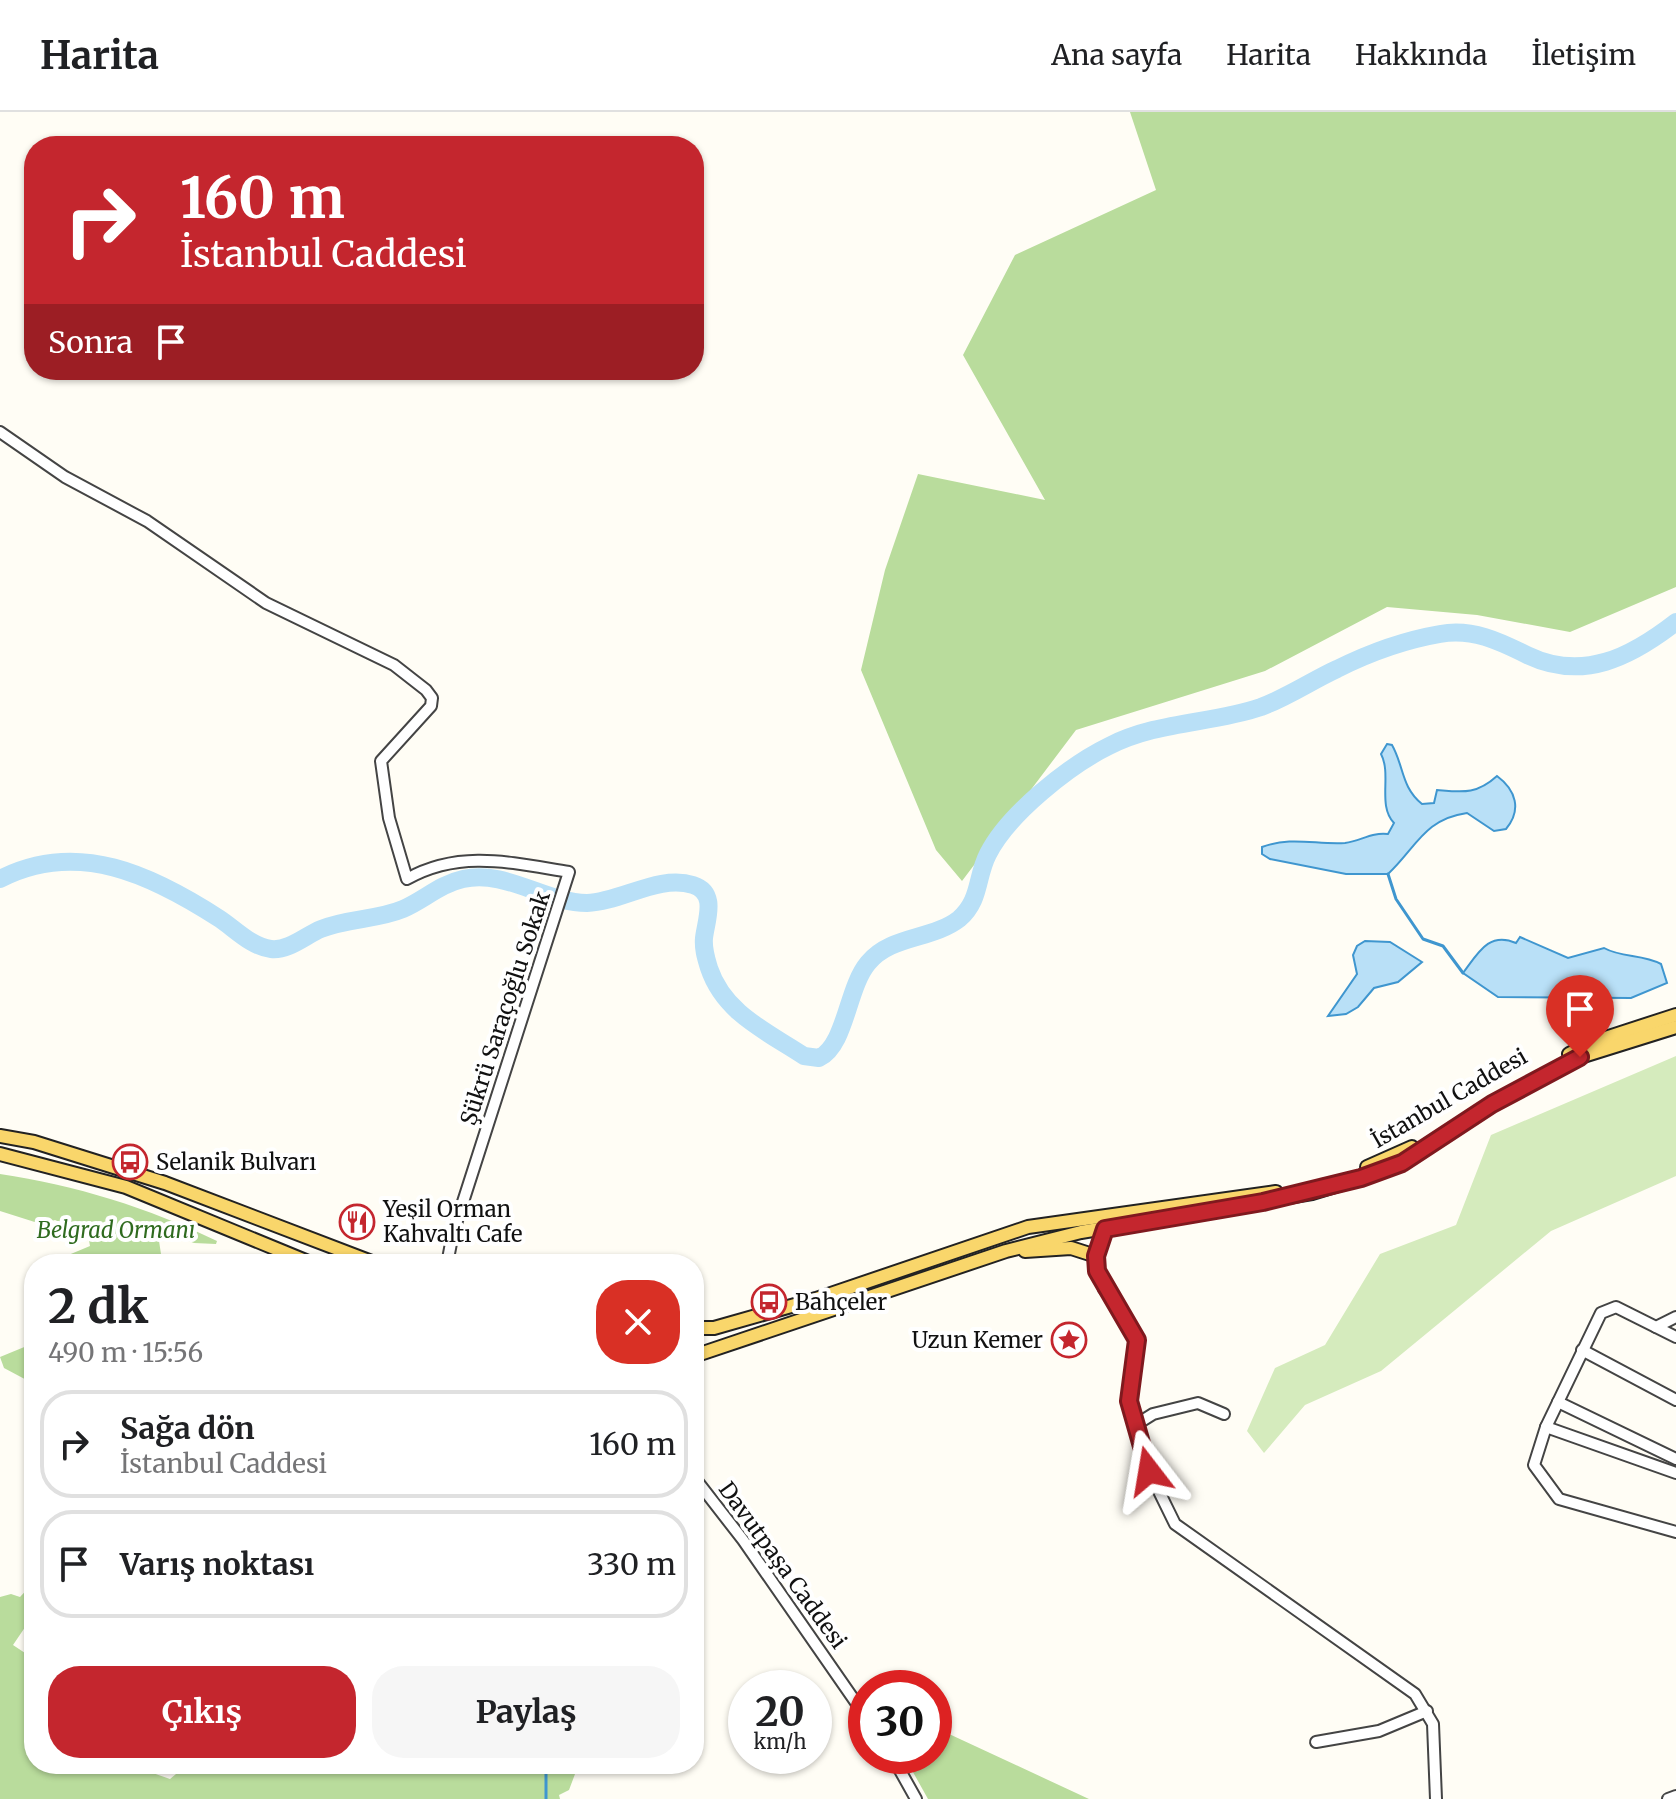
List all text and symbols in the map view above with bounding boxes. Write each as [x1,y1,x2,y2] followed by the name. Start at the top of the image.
[40,32,159,79] text: Harita
[1051,37,1182,73] text: Ana sayfa
[1226,37,1311,73] text: Harita
[1355,37,1488,73] text: Hakkında
[1532,37,1636,73] text: İletişim
[180,163,345,233] text: 160 m
[48,168,152,272] icon: right
[180,232,467,277] text: İstanbul Caddesi
[149,320,193,364] icon: arrive
[48,323,133,361] text: Sonra
[454,887,556,1129] street label: Şükrü Saraçoğlu Sokak
[1546,975,1614,1057] pin
[1558,987,1602,1031] icon: arrive
[1366,1042,1532,1154] street label: İstanbul Caddesi
[111,1143,149,1181] bus stop icon: Selanik Bulvarı
[156,1148,316,1176] place label: Selanik Bulvarı
[382,1195,522,1248] place label: Yeşil Orman Kahvaltı Cafe
[338,1203,376,1241] restaurant icon: Yeşil Orman Kahvaltı Cafe
[37,1216,195,1244] park label: Belgrad Ormanı
[48,1276,148,1336] text: 2 dk
[596,1280,680,1364] button: close
[750,1283,788,1321] bus stop icon: Bahçeler
[795,1288,887,1316] place label: Bahçeler
[1050,1321,1088,1359] place icon: Uzun Kemer
[912,1326,1043,1354] place label: Uzun Kemer
[48,1336,203,1369] text: 490 m · 15:56
[120,1409,255,1447] text: Sağa dön
[52,1422,96,1466] icon: right
[589,1425,676,1463] text: 160 m
[1107,1429,1191,1513] position arrow
[120,1447,327,1480] text: İstanbul Caddesi
[713,1476,853,1654] street label: Davutpaşa Caddesi
[52,1542,96,1586] icon: arrive
[120,1545,314,1583] text: Varış noktası
[587,1545,676,1583] text: 330 m
[48,1666,356,1758] button: Çıkış
[372,1666,680,1758] button: Paylaş
[848,1670,952,1774] speed limit sign: 30
[755,1687,805,1737] text: 20
[754,1729,806,1754] text: km/h

